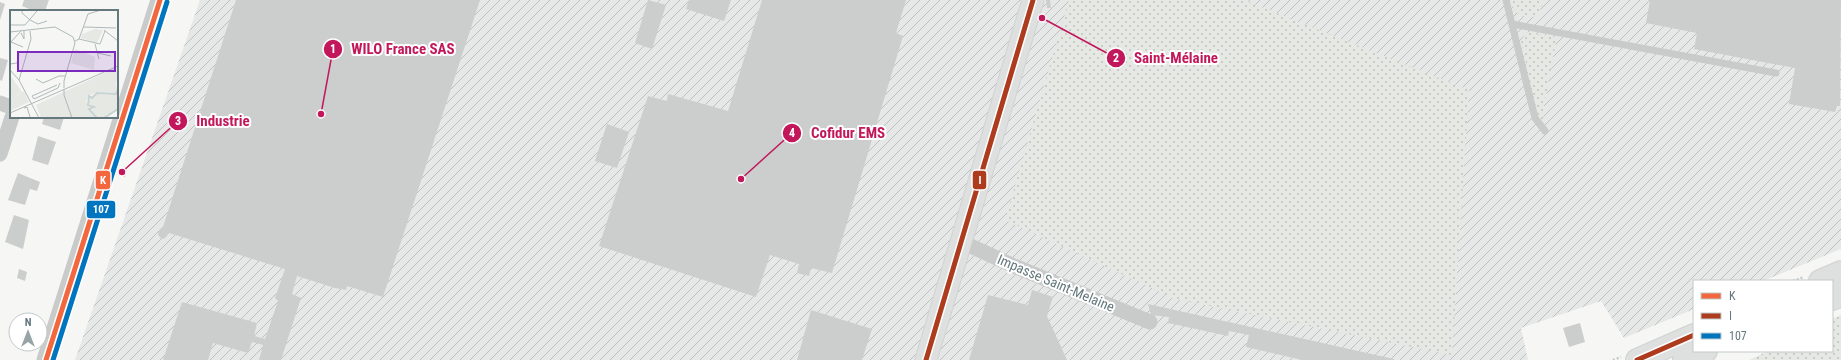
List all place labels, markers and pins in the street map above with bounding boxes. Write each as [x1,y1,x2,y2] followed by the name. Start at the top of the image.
[323,35,463,62] callout: WILO France SAS
[1106,45,1226,72] callout: Saint-Mélaine
[168,108,258,135] callout: Industrie
[782,120,893,147] callout: Cofidur EMS

